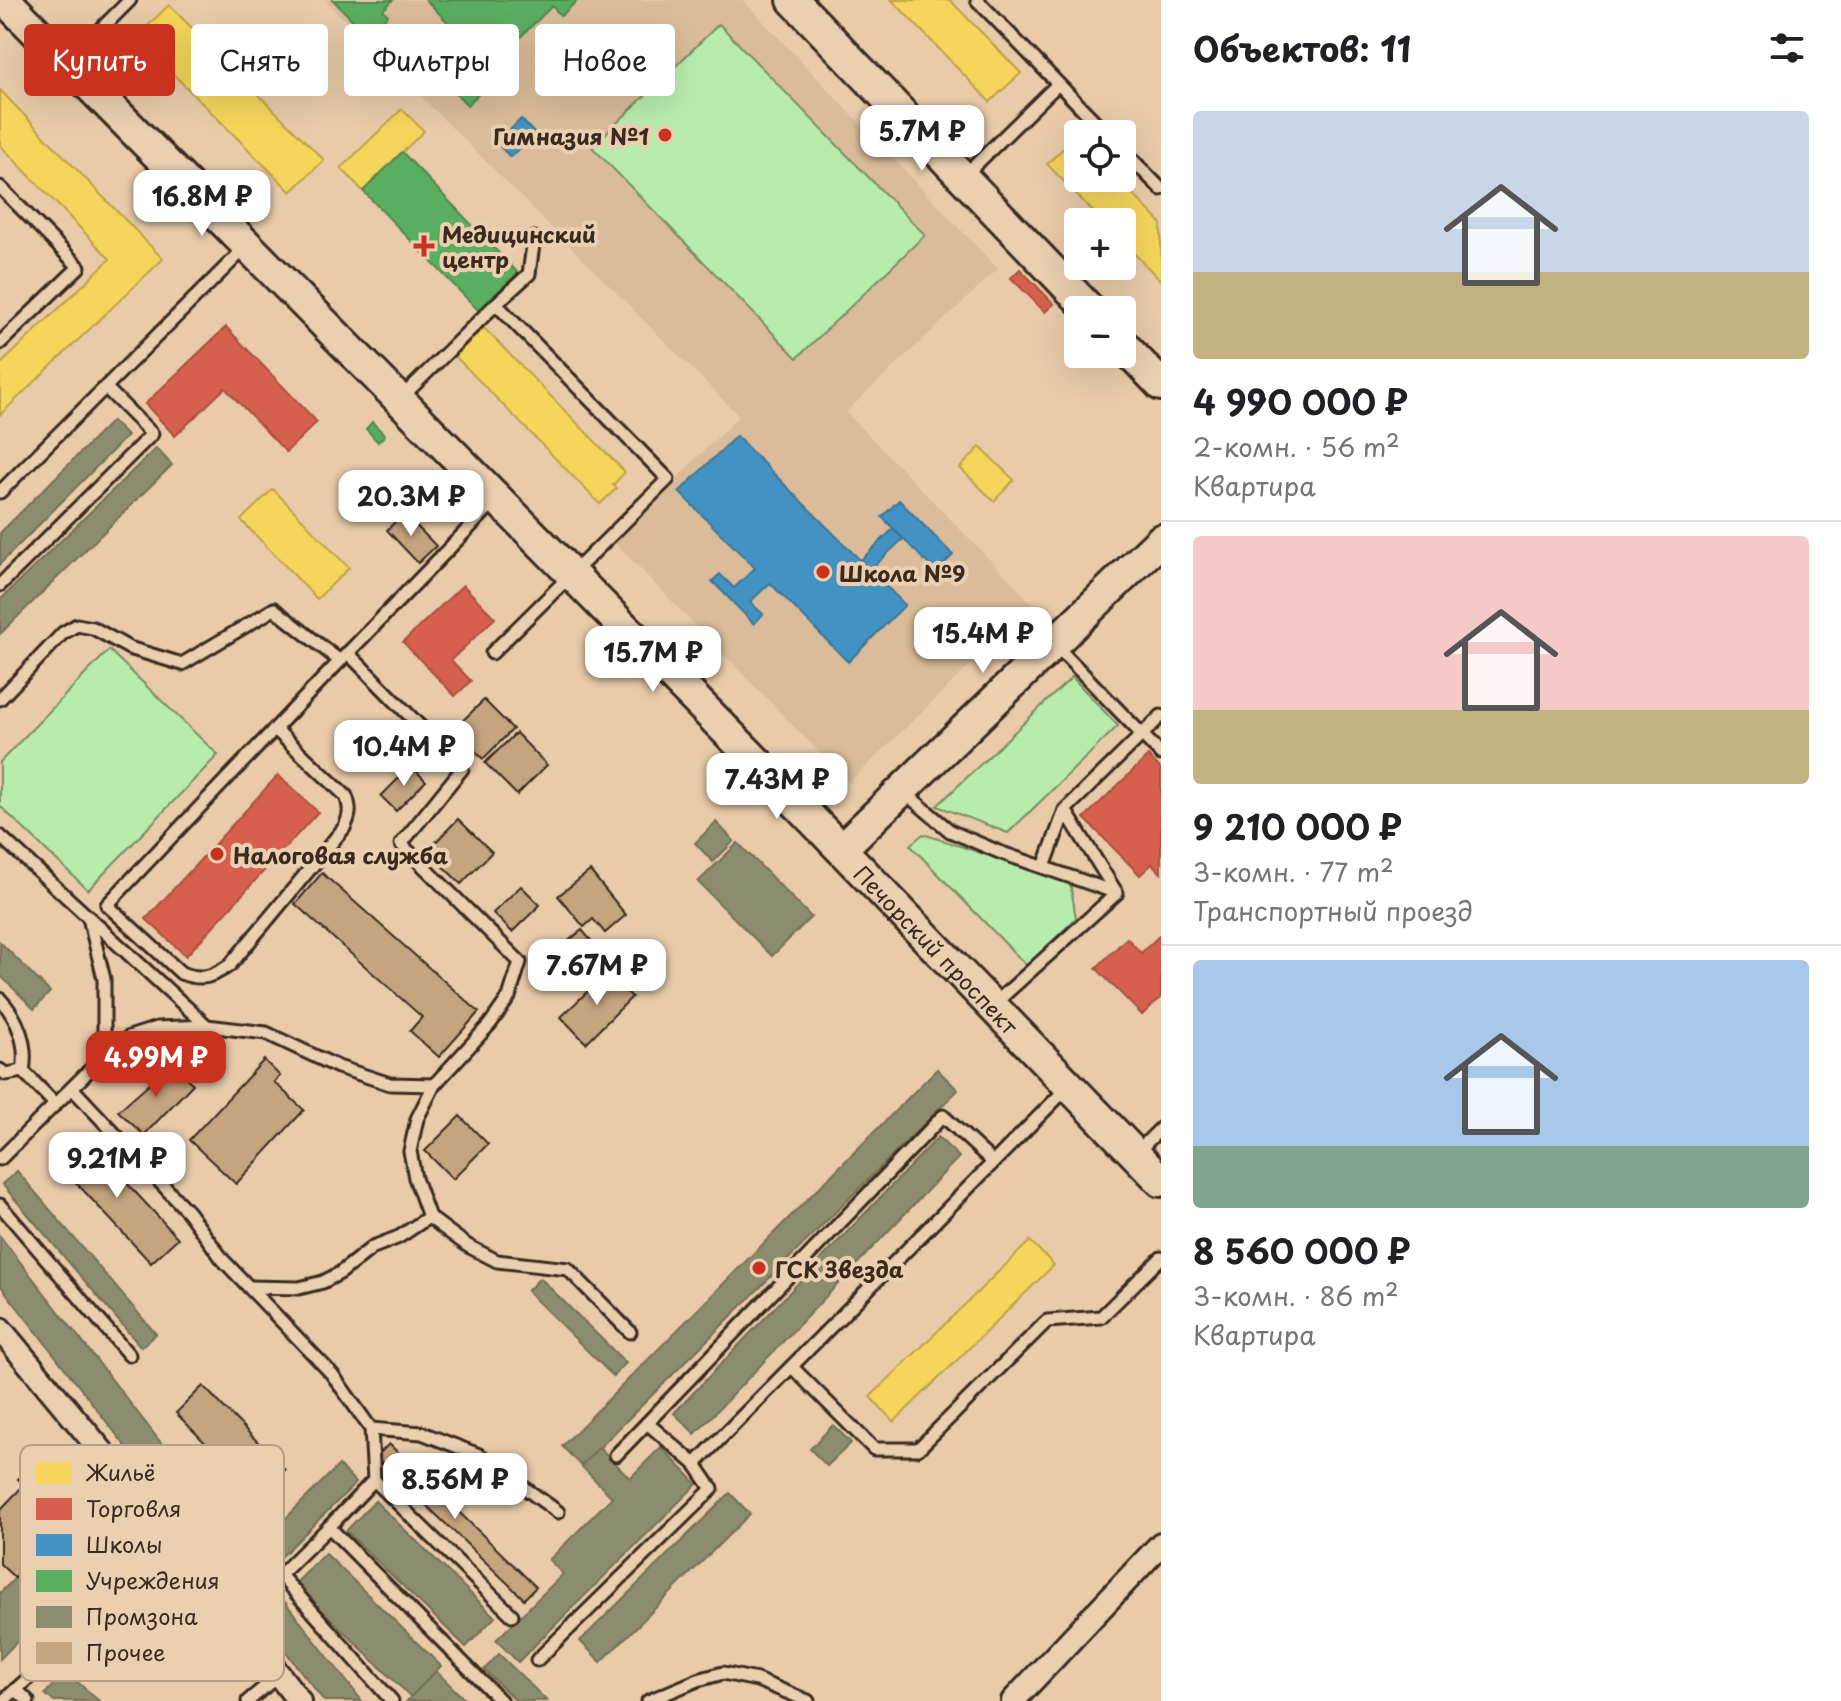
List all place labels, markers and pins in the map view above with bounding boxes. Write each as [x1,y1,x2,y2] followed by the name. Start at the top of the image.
[857,105,987,173] pin: 5.7M ₽
[493,119,649,152] place label: Гимназия №1
[656,126,674,144] marker: Гимназия №1
[128,170,276,238] pin: 16.8M ₽
[442,217,596,275] place label: Медицинский центр
[413,235,435,257] marker: Медицинский центр
[337,470,485,538] pin: 20.3M ₽
[839,556,965,589] place label: Школа №9
[814,563,832,581] marker: Школа №9
[909,607,1057,675] pin: 15.4M ₽
[579,626,727,694] pin: 15.7M ₽
[330,720,478,788] pin: 10.4M ₽
[703,753,851,821] pin: 7.43M ₽
[233,838,449,871] place label: Налоговая служба
[208,845,226,863] marker: Налоговая служба
[523,939,671,1007] pin: 7.67M ₽
[82,1031,230,1099] pin: 4.99M ₽
[43,1132,191,1200] pin: 9.21M ₽
[775,1252,904,1285] place label: ГСК Звезда
[750,1259,768,1277] marker: ГСК Звезда
[381,1453,529,1521] pin: 8.56M ₽

